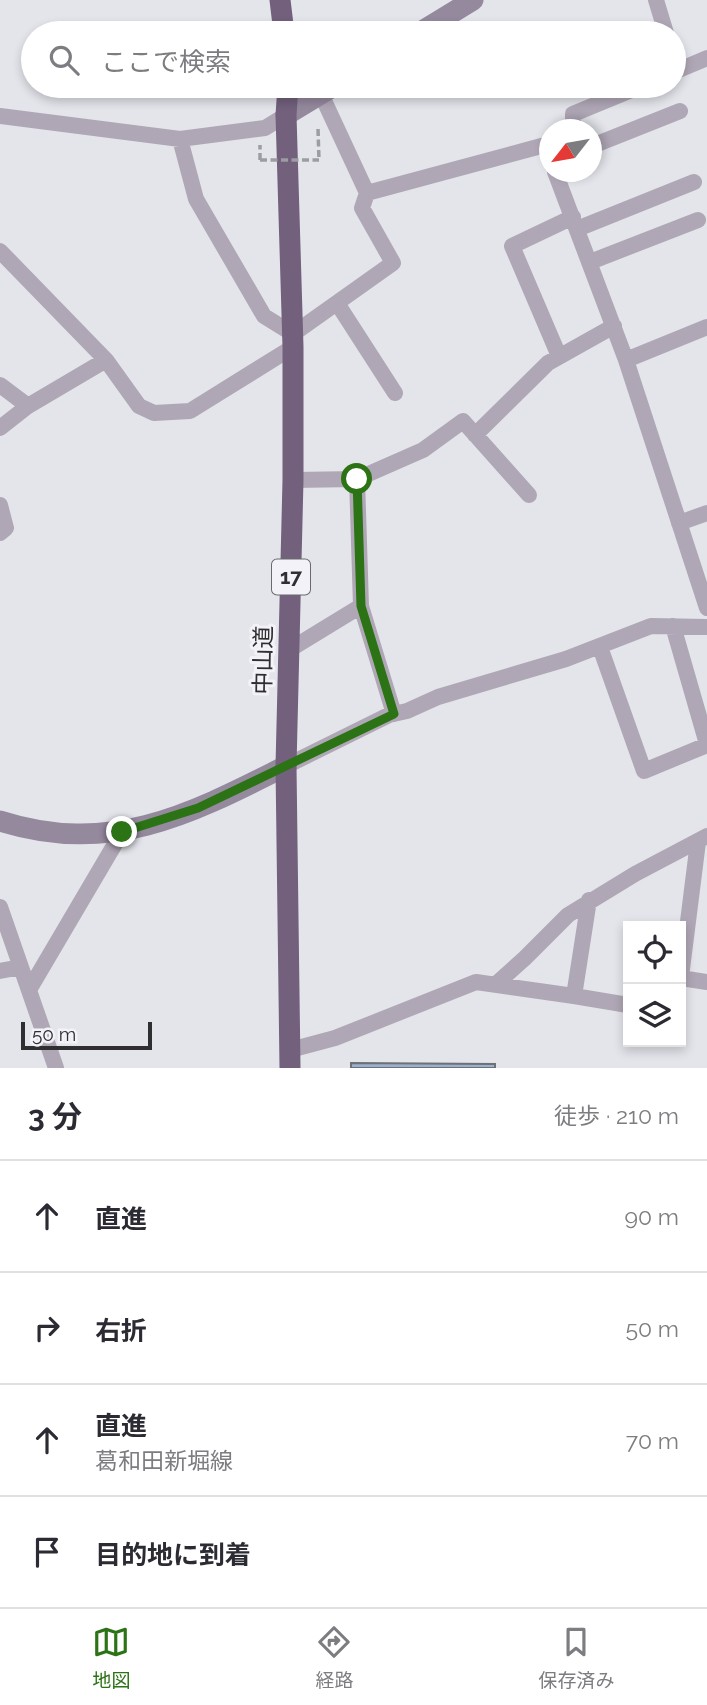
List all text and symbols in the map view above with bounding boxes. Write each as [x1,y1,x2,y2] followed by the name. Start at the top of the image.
[21,21,686,98] search box
[45,41,83,79] icon: search
[101,47,231,77] text: ここで検索
[539,119,602,182] north arrow
[341,463,372,494] route start
[272,560,310,594] road number: 17
[248,625,277,695] street label: 中山道
[106,816,137,847] route end
[623,921,686,1047] map controls
[623,921,686,984] button: locate
[623,984,686,1047] button: layers
[21,1019,152,1051] scale bar
[32,1023,76,1045] text: 50 m
[28,1099,82,1134] text: 3 分
[554,1102,679,1129] text: 徒歩 · 210 m
[28,1197,66,1235] icon: ahead
[624,1203,679,1230] text: 90 m
[95,1204,147,1234] text: 直進
[28,1309,66,1347] icon: right
[625,1315,679,1342] text: 50 m
[95,1316,147,1346] text: 右折
[95,1411,147,1441] text: 直進
[28,1421,66,1459] icon: ahead
[626,1427,679,1454] text: 70 m
[95,1447,233,1474] text: 葛和田新堀線
[28,1533,66,1571] icon: arrive
[95,1540,251,1570] text: 目的地に到着
[92,1623,131,1692] tab: 地図
[315,1623,354,1692] tab: 経路
[538,1623,615,1692] tab: 保存済み

